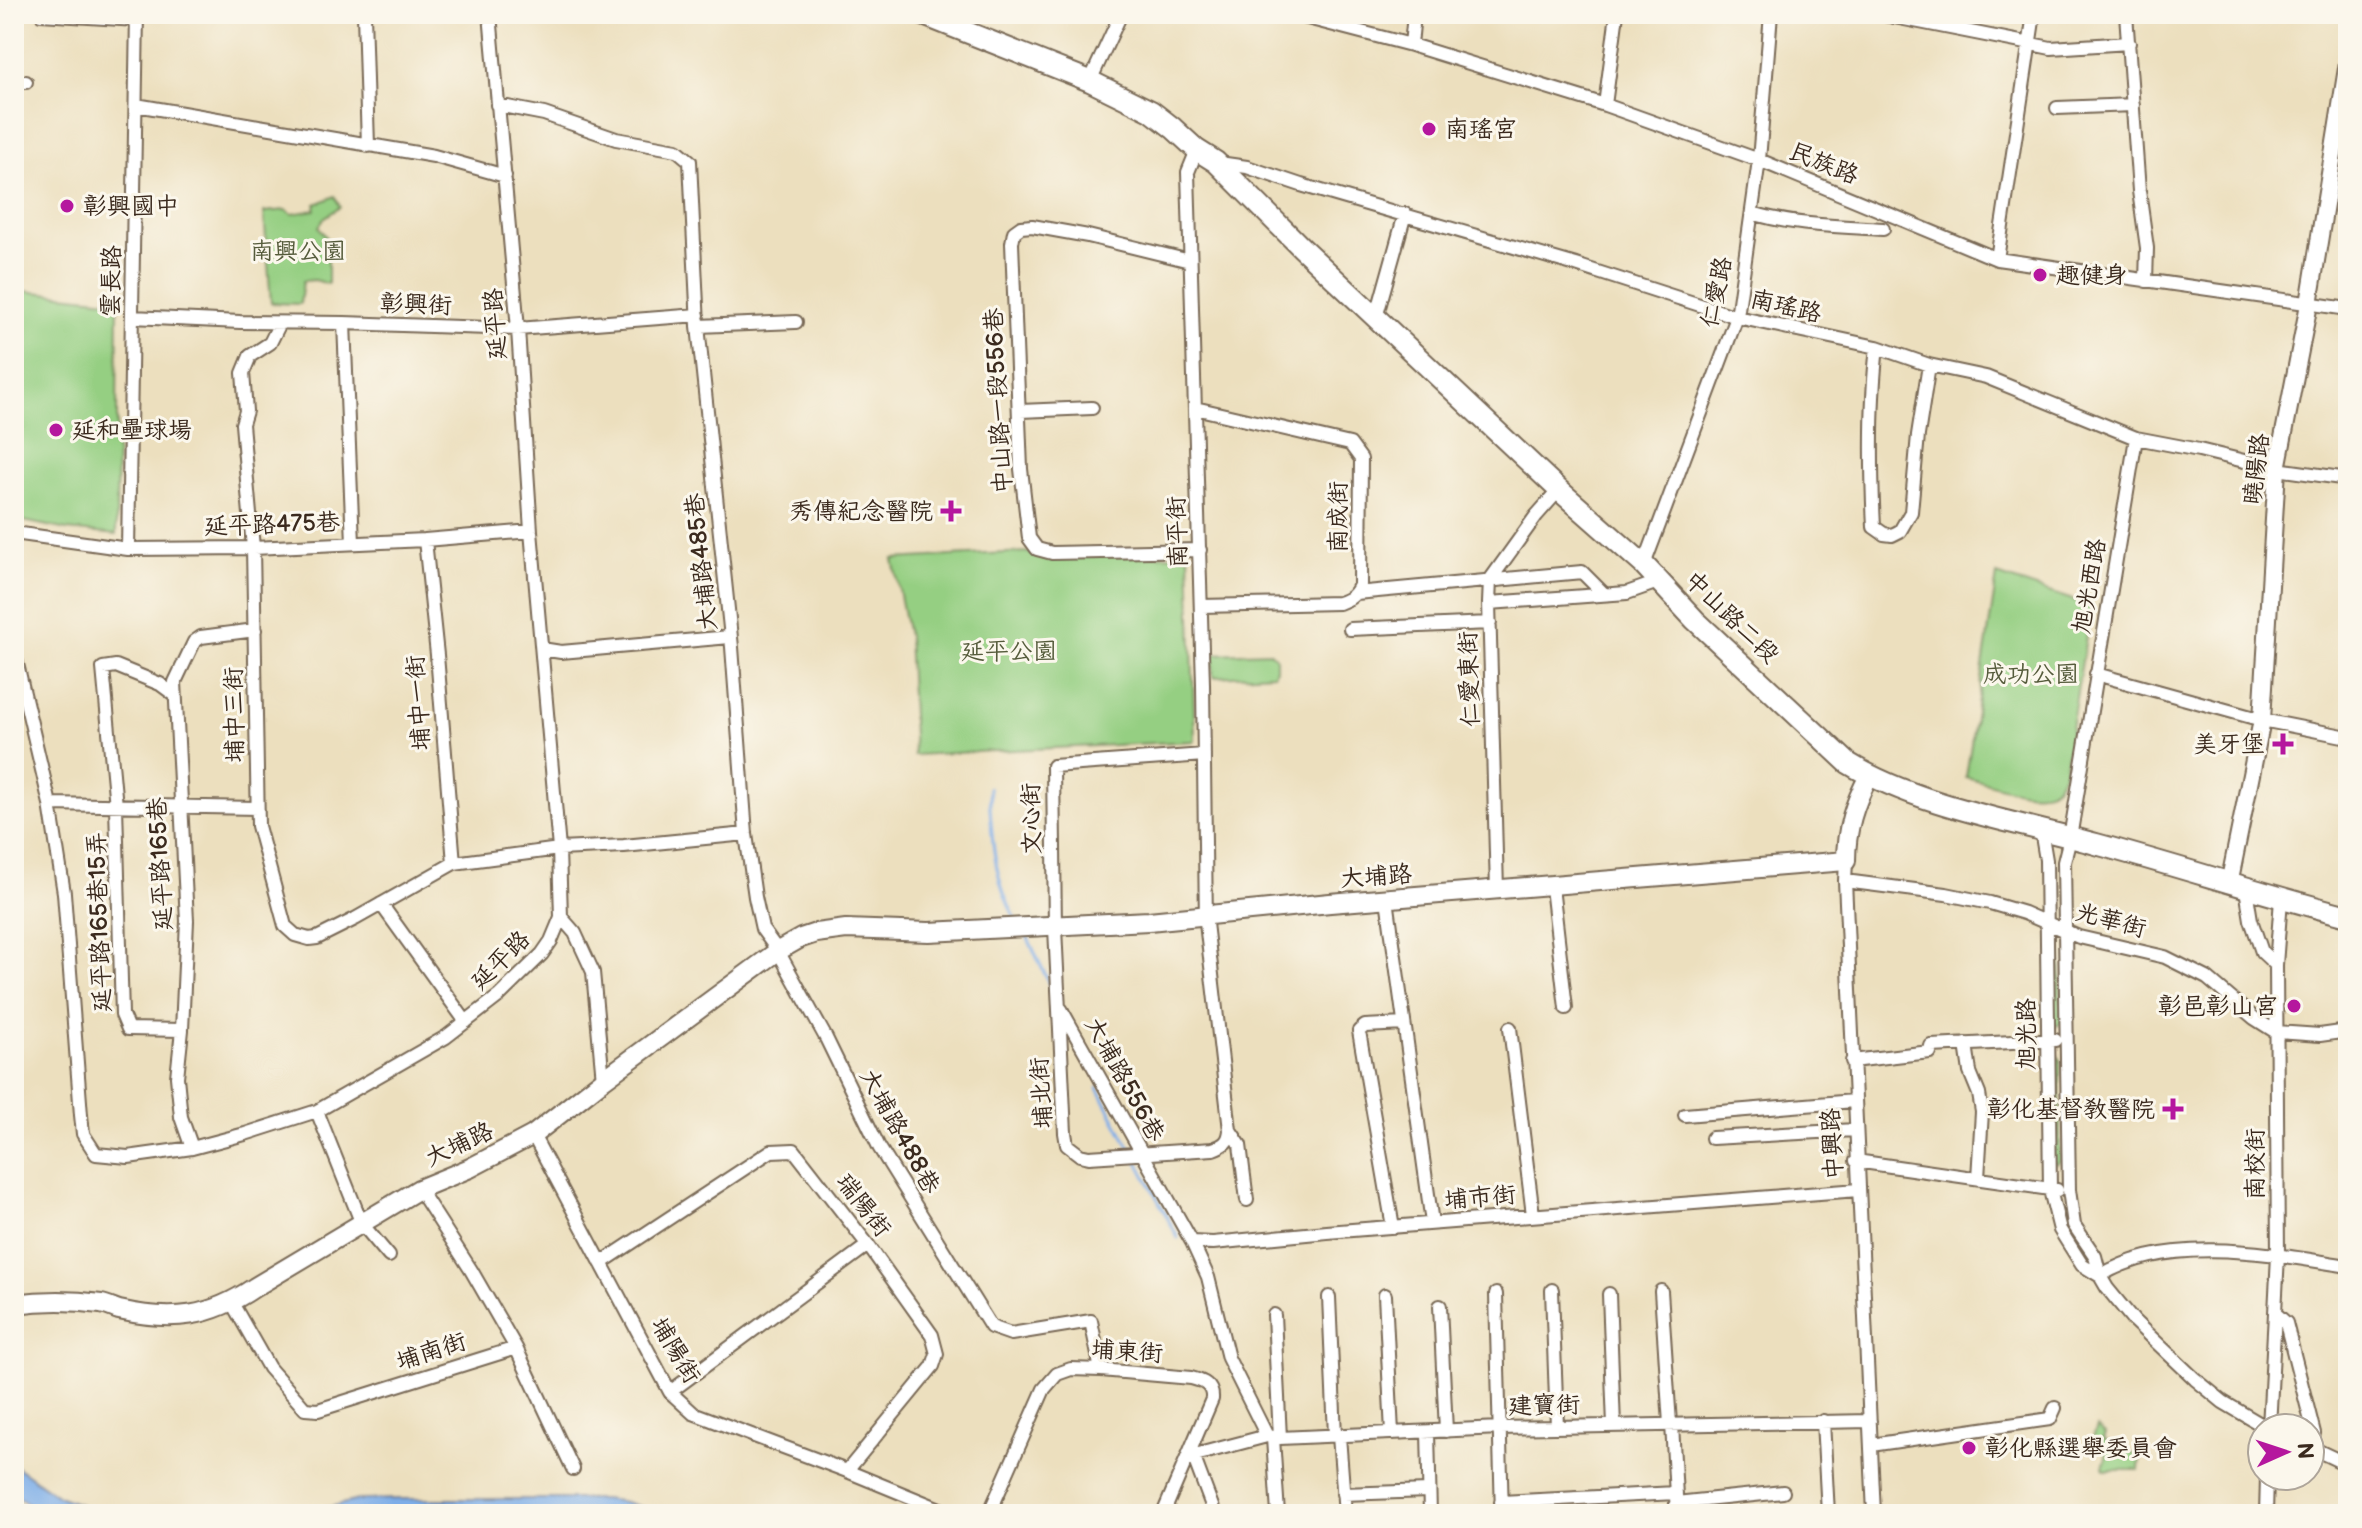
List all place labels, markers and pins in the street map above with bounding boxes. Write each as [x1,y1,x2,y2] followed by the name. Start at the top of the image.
[1445,115,1517,144] place label: 南瑤宮
[1420,120,1438,138] marker: 南瑤宮
[83,192,179,221] place label: 彰興國中
[58,197,76,215] marker: 彰興國中
[2056,261,2128,290] place label: 趣健身
[2031,266,2049,284] marker: 趣健身
[72,416,192,445] place label: 延和壘球場
[47,421,65,439] marker: 延和壘球場
[789,497,933,526] place label: 秀傳紀念醫院
[940,500,962,522] marker: 秀傳紀念醫院
[2193,730,2265,759] place label: 美牙堡
[2272,733,2294,755] marker: 美牙堡
[2158,992,2278,1021] place label: 彰邑彰山宮
[2285,997,2303,1015] marker: 彰邑彰山宮
[1987,1095,2155,1124] place label: 彰化基督教醫院
[2162,1098,2184,1120] marker: 彰化基督教醫院
[1985,1434,2177,1463] place label: 彰化縣選舉委員會
[1960,1439,1978,1457] marker: 彰化縣選舉委員會

